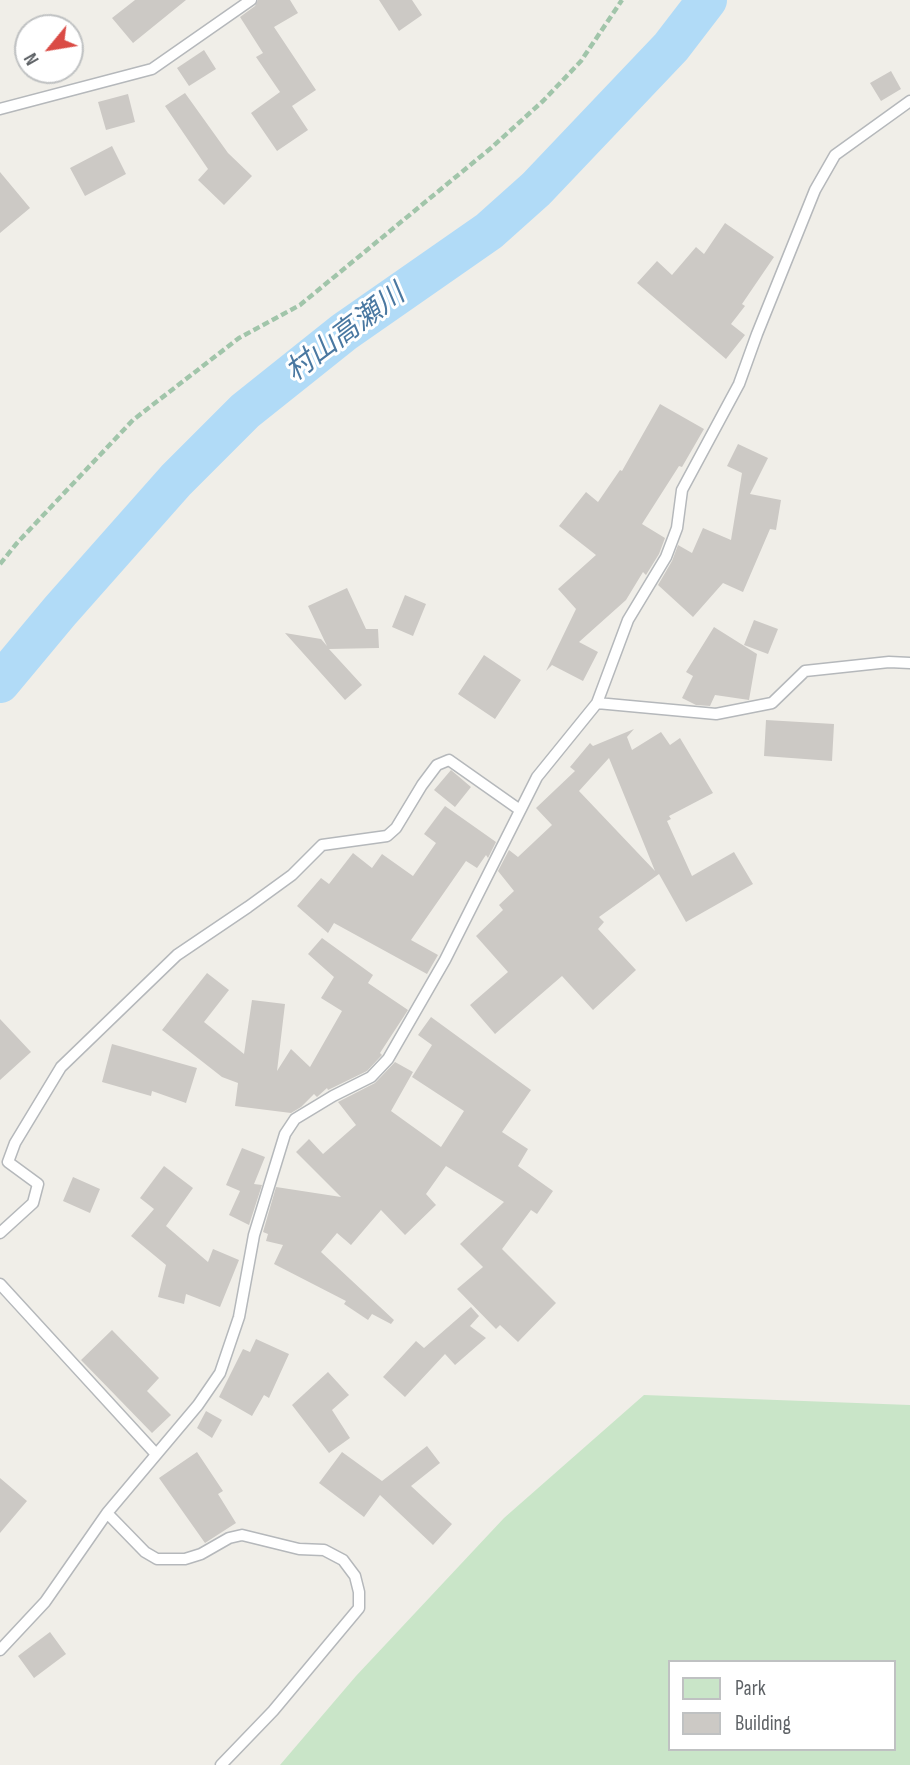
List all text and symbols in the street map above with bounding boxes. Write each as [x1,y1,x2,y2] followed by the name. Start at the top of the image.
[14,14,84,84] north arrow
[20,49,45,69] text: N
[280,278,412,390] water label: 村山高瀬川
[668,1660,896,1751] legend
[735,1676,766,1701] text: Park
[735,1711,791,1736] text: Building

